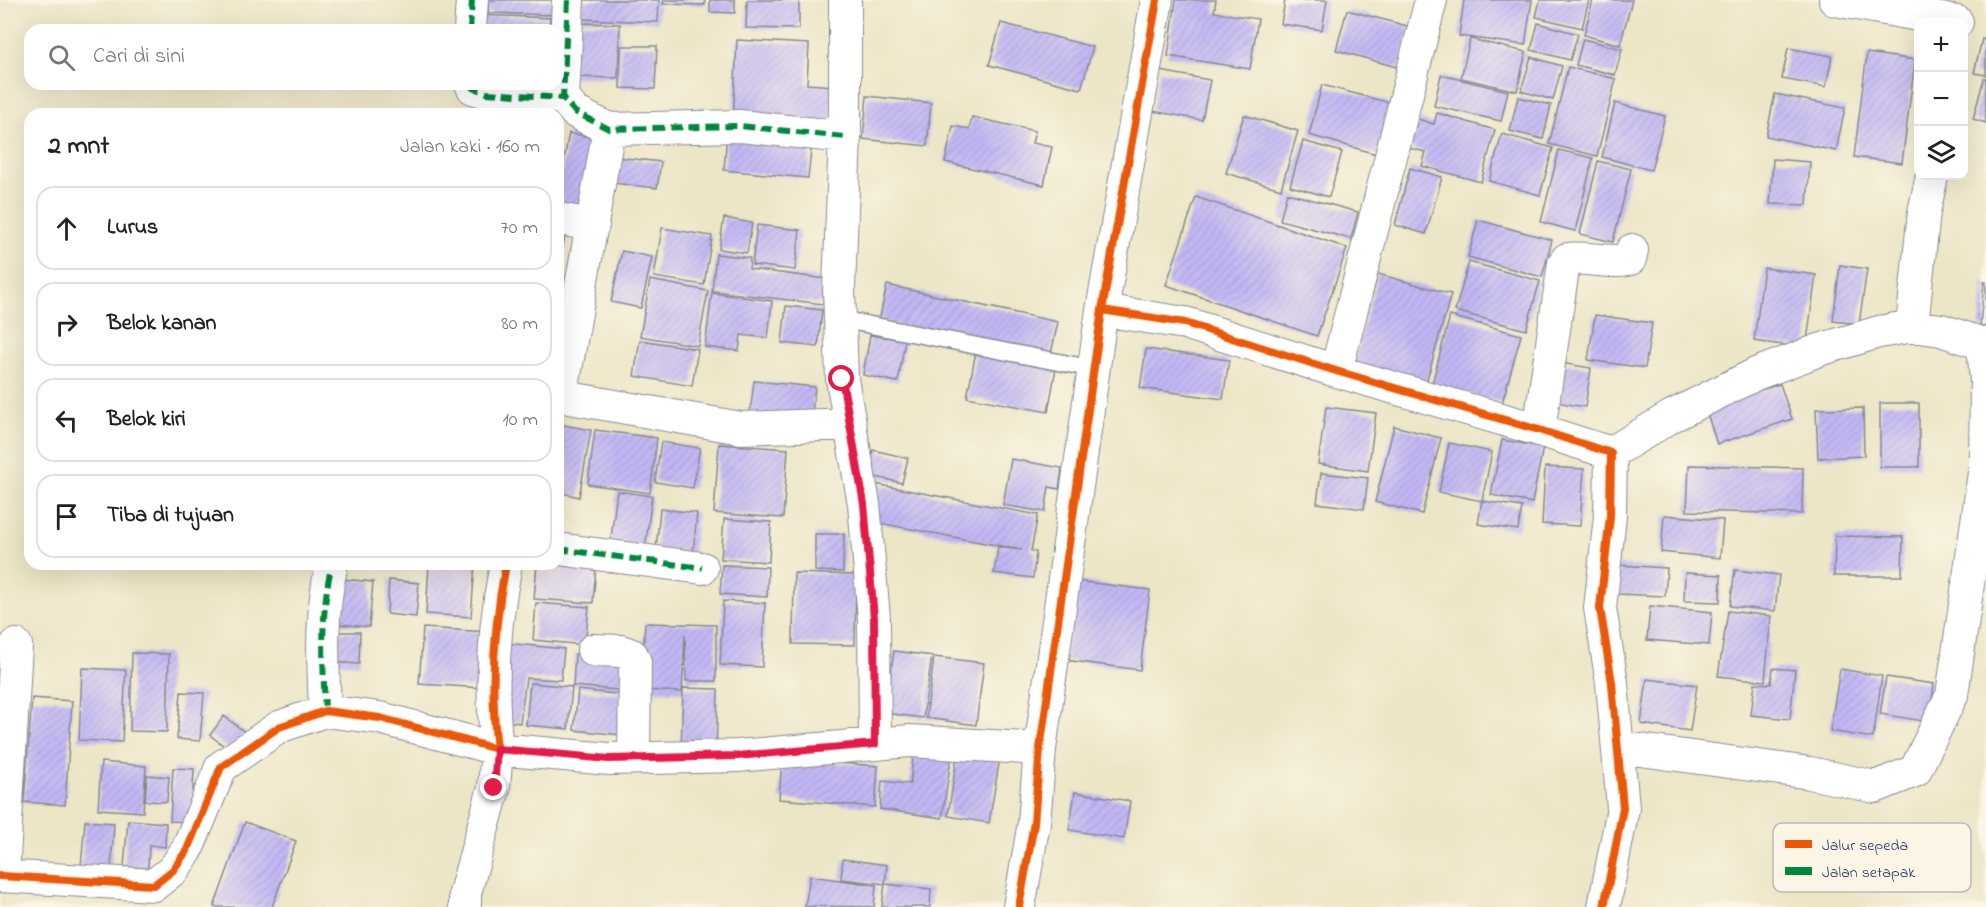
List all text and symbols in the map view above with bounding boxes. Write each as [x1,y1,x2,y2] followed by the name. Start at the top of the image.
[1914,18,1968,180] map controls
[1914,18,1968,72] button: +
[24,24,564,90] search box
[45,41,78,74] icon: search
[93,41,185,73] text: Cari di sini
[1914,72,1968,126] button: −
[1914,126,1968,180] button: layers
[48,128,109,166] text: 2 mnt
[400,133,540,162] text: Jalan kaki · 160 m
[50,212,83,245] icon: ahead
[107,212,158,244] text: Lurus
[501,214,538,243] text: 70 m
[50,308,83,341] icon: right
[107,308,216,340] text: Belok kanan
[501,310,538,339] text: 80 m
[828,365,854,391] route start
[50,404,83,437] icon: left
[107,404,186,436] text: Belok kiri
[502,406,538,435] text: 10 m
[50,500,83,533] icon: arrive
[107,500,234,532] text: Tiba di tujuan
[480,774,506,800] route end
[1773,823,1971,892] legend
[1822,834,1908,858] text: Jalur sepeda
[1822,861,1916,885] text: Jalan setapak

